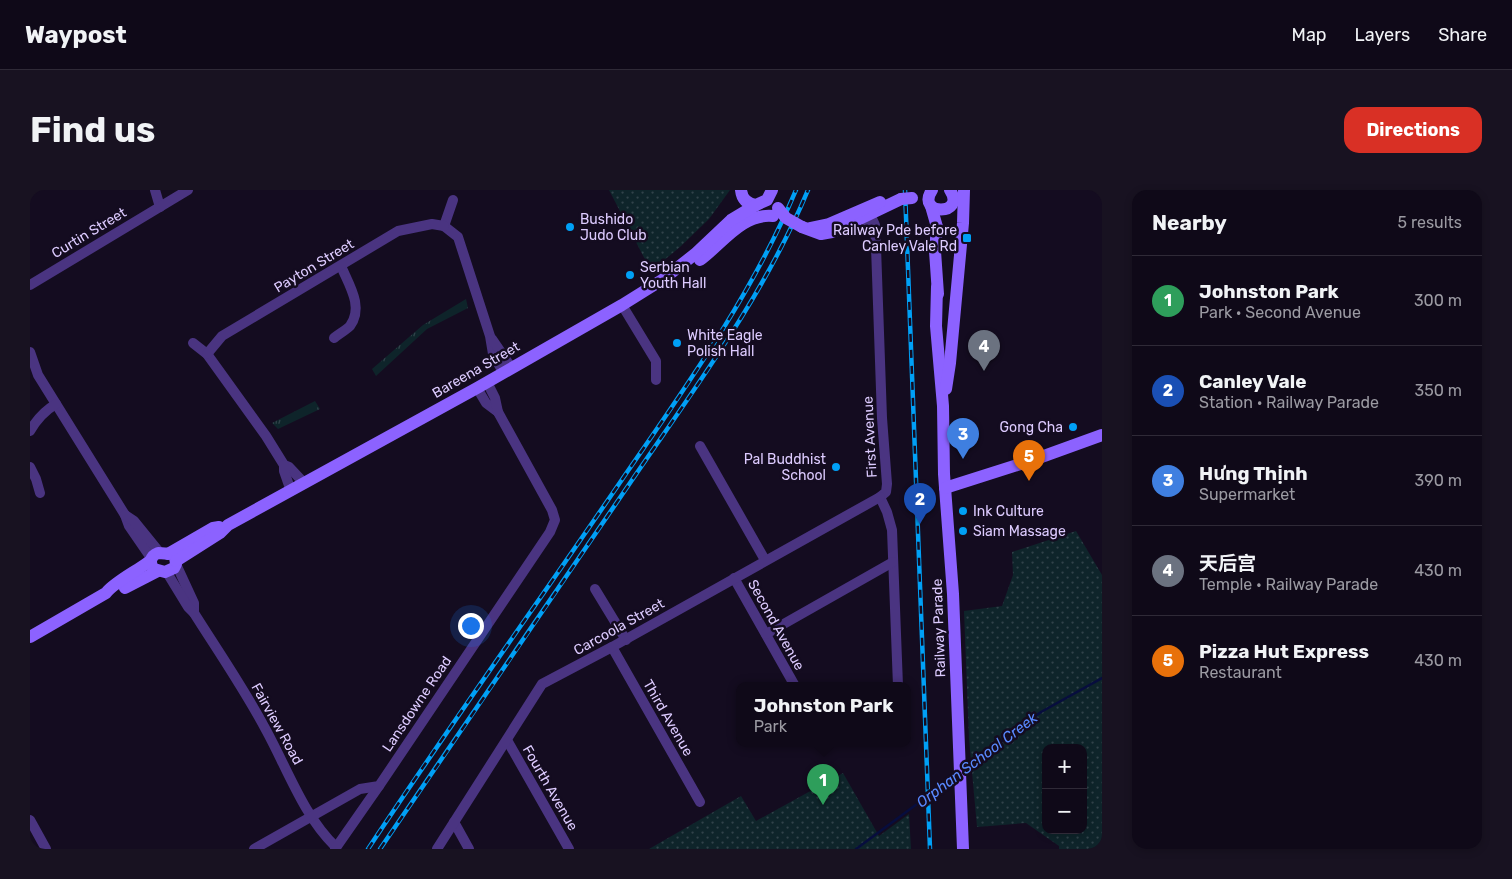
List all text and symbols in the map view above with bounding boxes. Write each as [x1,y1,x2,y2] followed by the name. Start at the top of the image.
[25,21,127,49] text: Waypost
[1292,24,1327,46] text: Map
[1355,24,1410,46] text: Layers
[1438,24,1487,46] text: Share
[1344,107,1482,153] button: Directions
[30,109,155,151] text: Find us
[48,204,130,262] street label: Curtin Street
[1152,210,1227,235] text: Nearby
[580,211,647,244] place label: Bushido Judo Club
[1398,213,1462,232] text: 5 results
[564,221,576,233] marker: Bushido Judo Club
[833,222,957,255] place label: Railway Pde before Canley Vale Rd
[961,232,973,244] marker: Railway Pde before Canley Vale Rd
[271,235,357,296] street label: Payton Street
[640,259,706,292] place label: Serbian Youth Hall
[624,269,636,281] marker: Serbian Youth Hall
[1199,280,1339,303] text: Johnston Park
[1164,291,1172,310] text: 1
[1414,291,1462,310] text: 300 m
[1199,303,1361,322] text: Park · Second Avenue
[687,327,763,360] place label: White Eagle Polish Hall
[968,330,1000,371] pin: 4
[671,337,683,349] marker: White Eagle Polish Hall
[429,338,523,402] street label: Bareena Street
[1199,370,1306,393] text: Canley Vale
[1163,381,1173,400] text: 2
[1415,381,1462,400] text: 350 m
[1199,393,1379,412] text: Station · Railway Parade
[859,396,881,478] street label: First Avenue
[947,418,979,459] pin: 3
[1000,419,1063,436] place label: Gong Cha
[1067,421,1079,433] marker: Gong Cha
[1013,440,1045,481] pin: 5
[744,451,827,484] place label: Pal Buddhist School
[830,461,842,473] marker: Pal Buddhist School
[1199,462,1308,485] text: Hưng Thịnh
[1163,471,1173,490] text: 3
[1415,471,1462,490] text: 390 m
[904,483,936,524] pin: 2
[1199,485,1295,504] text: Supermarket
[973,503,1044,520] place label: Ink Culture
[957,505,969,517] marker: Ink Culture
[973,523,1066,540] place label: Siam Massage
[957,525,969,537] marker: Siam Massage
[1199,552,1256,575] text: 天后宫
[1163,561,1173,580] text: 4
[1414,561,1462,580] text: 430 m
[1199,575,1378,594] text: Temple · Railway Parade
[744,577,808,674] street label: Second Avenue
[929,578,949,678] street label: Railway Parade
[571,595,668,659] street label: Carcoola Street
[458,613,484,639] your location
[1199,640,1369,663] text: Pizza Hut Express
[1163,651,1173,670] text: 5
[1414,651,1462,670] text: 430 m
[379,653,455,755] street label: Lansdowne Road
[1199,663,1282,682] text: Restaurant
[639,677,697,759] street label: Third Avenue
[248,680,306,768] street label: Fairview Road
[736,682,911,747] popup
[754,694,893,717] text: Johnston Park
[913,708,1041,811] water label: Orphan School Creek
[754,717,787,736] text: Park
[519,742,581,834] street label: Fourth Avenue
[1042,744,1087,834] map controls
[1042,744,1087,789] button: +
[807,764,839,805] pin: 1
[1042,789,1087,834] button: −

